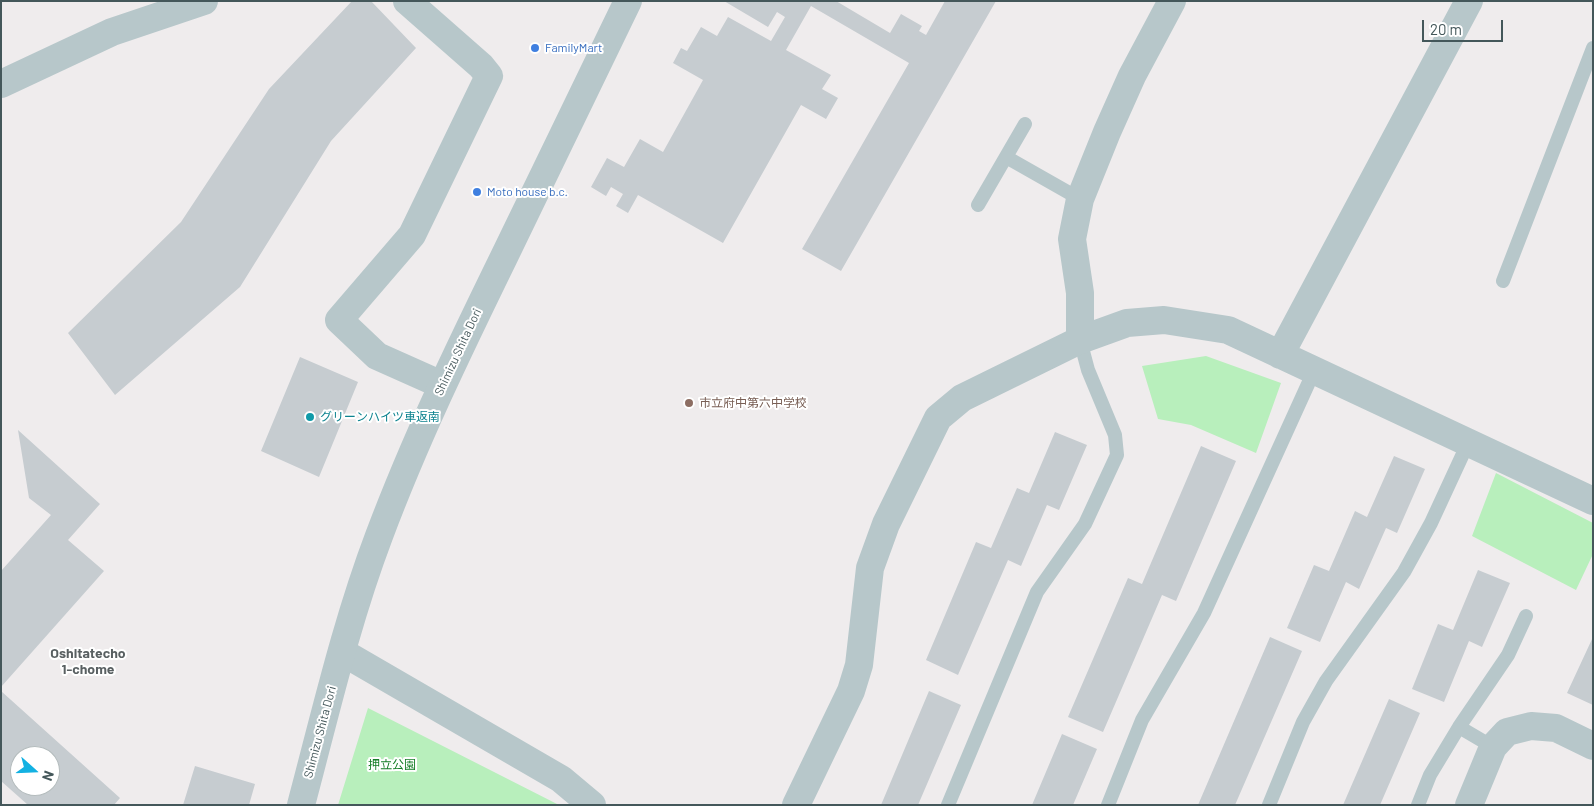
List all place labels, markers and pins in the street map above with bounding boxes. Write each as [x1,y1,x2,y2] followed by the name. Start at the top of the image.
[545,41,602,55] place label: FamilyMart
[529,42,541,54] marker: FamilyMart
[487,185,568,199] place label: Moto house b.c.
[471,186,483,198] marker: Moto house b.c.
[699,396,807,410] place label: 市立府中第六中学校
[683,397,695,409] marker: 市立府中第六中学校
[320,410,440,424] place label: グリーンハイツ車返南
[304,411,316,423] marker: グリーンハイツ車返南

